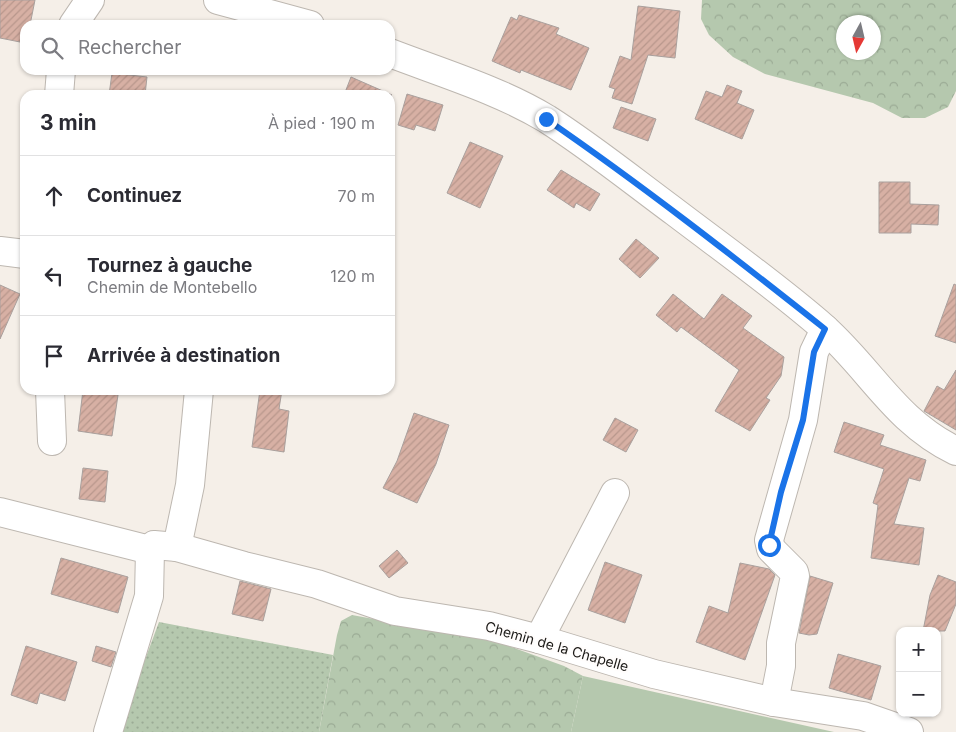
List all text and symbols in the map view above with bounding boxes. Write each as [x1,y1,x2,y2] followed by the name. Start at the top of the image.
[836,15,881,60] north arrow
[20,20,395,75] search box
[38,34,66,62] icon: search
[78,36,181,59] text: Rechercher
[535,108,558,131] route end
[40,110,96,135] text: 3 min
[268,113,375,133] text: À pied · 190 m
[40,182,68,210] icon: ahead
[87,184,182,207] text: Continuez
[338,186,375,206] text: 70 m
[87,254,252,277] text: Tournez à gauche
[40,262,68,290] icon: left
[330,266,375,286] text: 120 m
[87,277,257,297] text: Chemin de Montebello
[40,342,68,370] icon: arrive
[87,344,280,367] text: Arrivée à destination
[758,534,781,557] route start
[483,617,631,675] street label: Chemin de la Chapelle
[896,627,941,717] map controls
[896,627,941,672] button: +
[896,672,941,717] button: −

